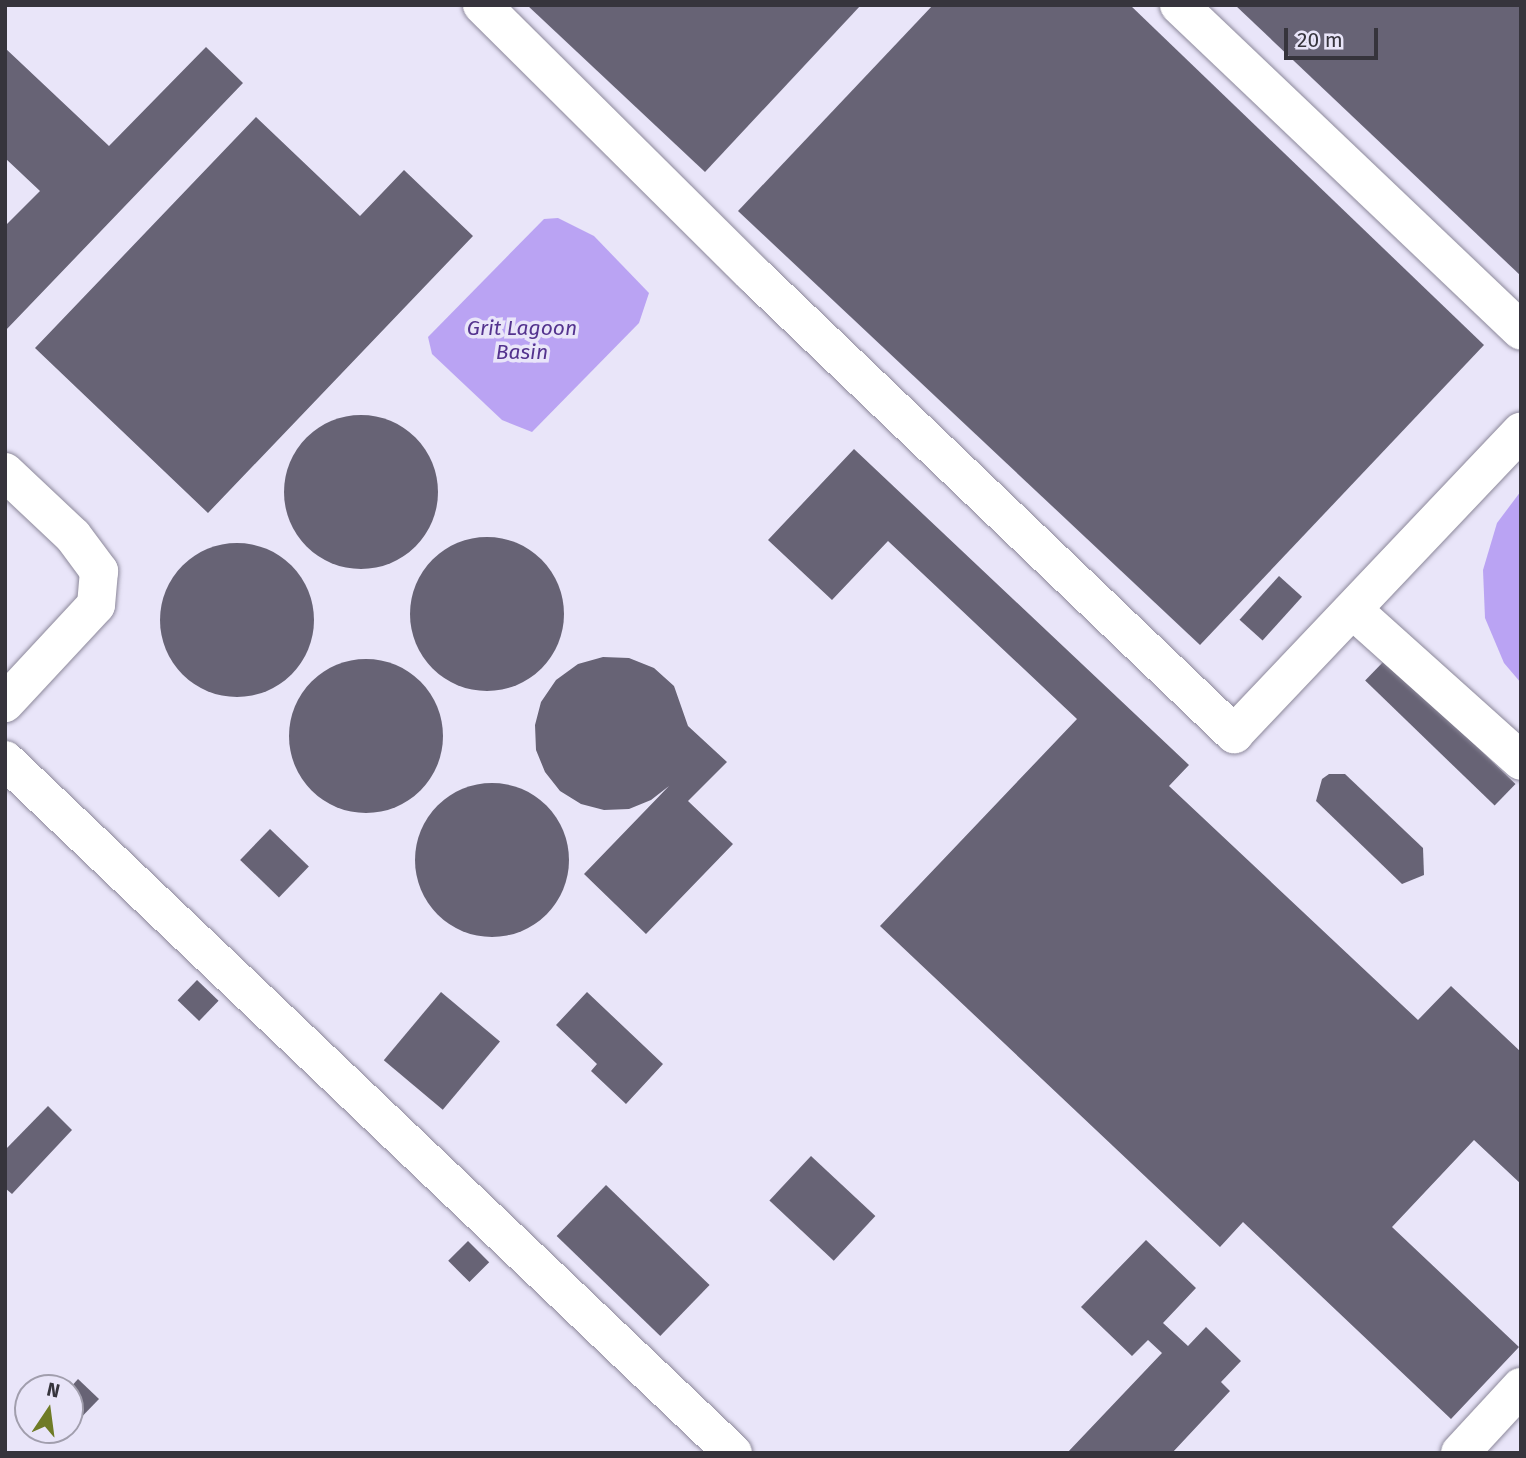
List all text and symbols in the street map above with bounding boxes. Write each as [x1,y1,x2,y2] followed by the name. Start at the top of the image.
[1288,14,1382,58] scale bar
[1297,27,1343,53] text: 20 m
[467,315,577,365] water label: Grit Lagoon Basin
[14,1374,84,1444] north arrow
[45,1377,62,1403] text: N

